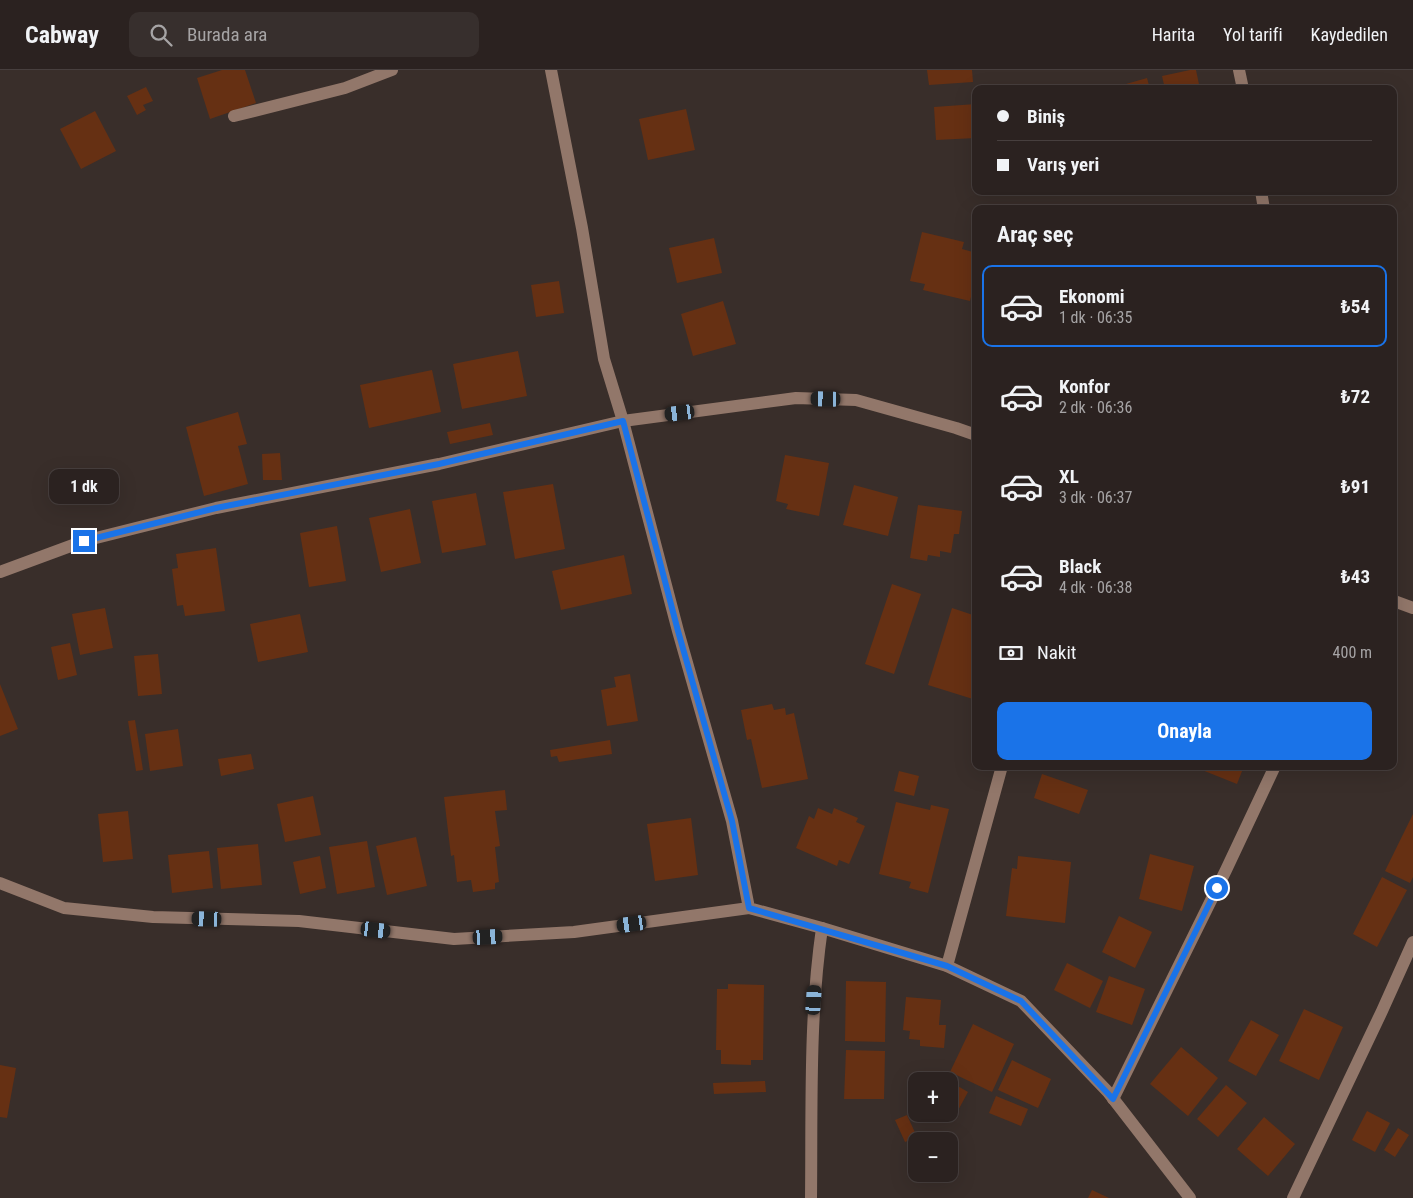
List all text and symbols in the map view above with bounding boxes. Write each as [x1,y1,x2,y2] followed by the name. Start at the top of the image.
[129,12,479,57] search box
[25,21,99,49] text: Cabway
[147,21,175,49] icon: search
[187,23,267,46] text: Burada ara
[1152,24,1195,45] text: Harita
[1223,24,1283,45] text: Yol tarifi
[1311,24,1388,45] text: Kaydedilen
[1027,105,1065,128] text: Biniş
[1027,153,1099,176] text: Varış yeri
[997,222,1073,247] text: Araç seç
[999,284,1044,329] icon: car
[1059,285,1125,308] text: Ekonomi
[1341,295,1370,318] text: ₺54
[1059,308,1132,327] text: 1 dk · 06:35
[999,374,1044,419] icon: car
[1059,375,1110,398] text: Konfor
[1341,385,1370,408] text: ₺72
[810,391,841,407] car
[1059,398,1132,417] text: 2 dk · 06:36
[664,404,695,422] car
[999,464,1044,509] icon: car
[1059,465,1079,488] text: XL
[49,468,119,504] callout: 1 dk
[1341,475,1370,498] text: ₺91
[70,477,98,496] text: 1 dk
[1059,488,1132,507] text: 3 dk · 06:37
[73,530,95,552] route end
[999,554,1044,599] icon: car
[1059,555,1101,578] text: Black
[1341,565,1370,588] text: ₺43
[1059,578,1132,597] text: 4 dk · 06:38
[997,639,1025,667] icon: cash
[1037,641,1076,664] text: Nakit
[1333,643,1372,662] text: 400 m
[997,702,1372,760] button: Onayla
[1206,877,1228,899] route start
[191,911,222,927] car
[616,914,647,934] car
[360,921,391,939] car
[472,929,503,945] car
[805,985,822,1015] car
[908,1072,958,1182] map controls
[908,1072,958,1122] button: +
[908,1132,958,1182] button: −

